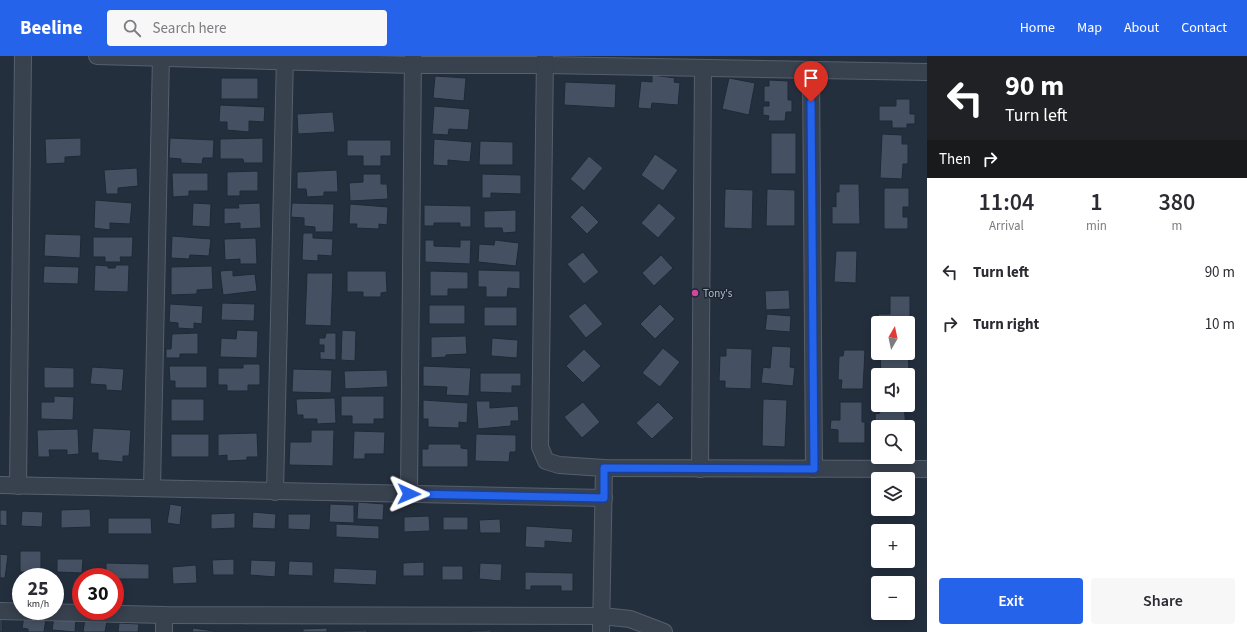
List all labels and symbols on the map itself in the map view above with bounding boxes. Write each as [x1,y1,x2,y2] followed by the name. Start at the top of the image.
[794,61,828,102] pin
[703,286,733,301] place label: Tony's
[690,288,700,298] marker: Tony's
[871,316,915,360] north arrow
[388,473,430,515] position arrow
[72,568,124,620] speed limit sign: 30

